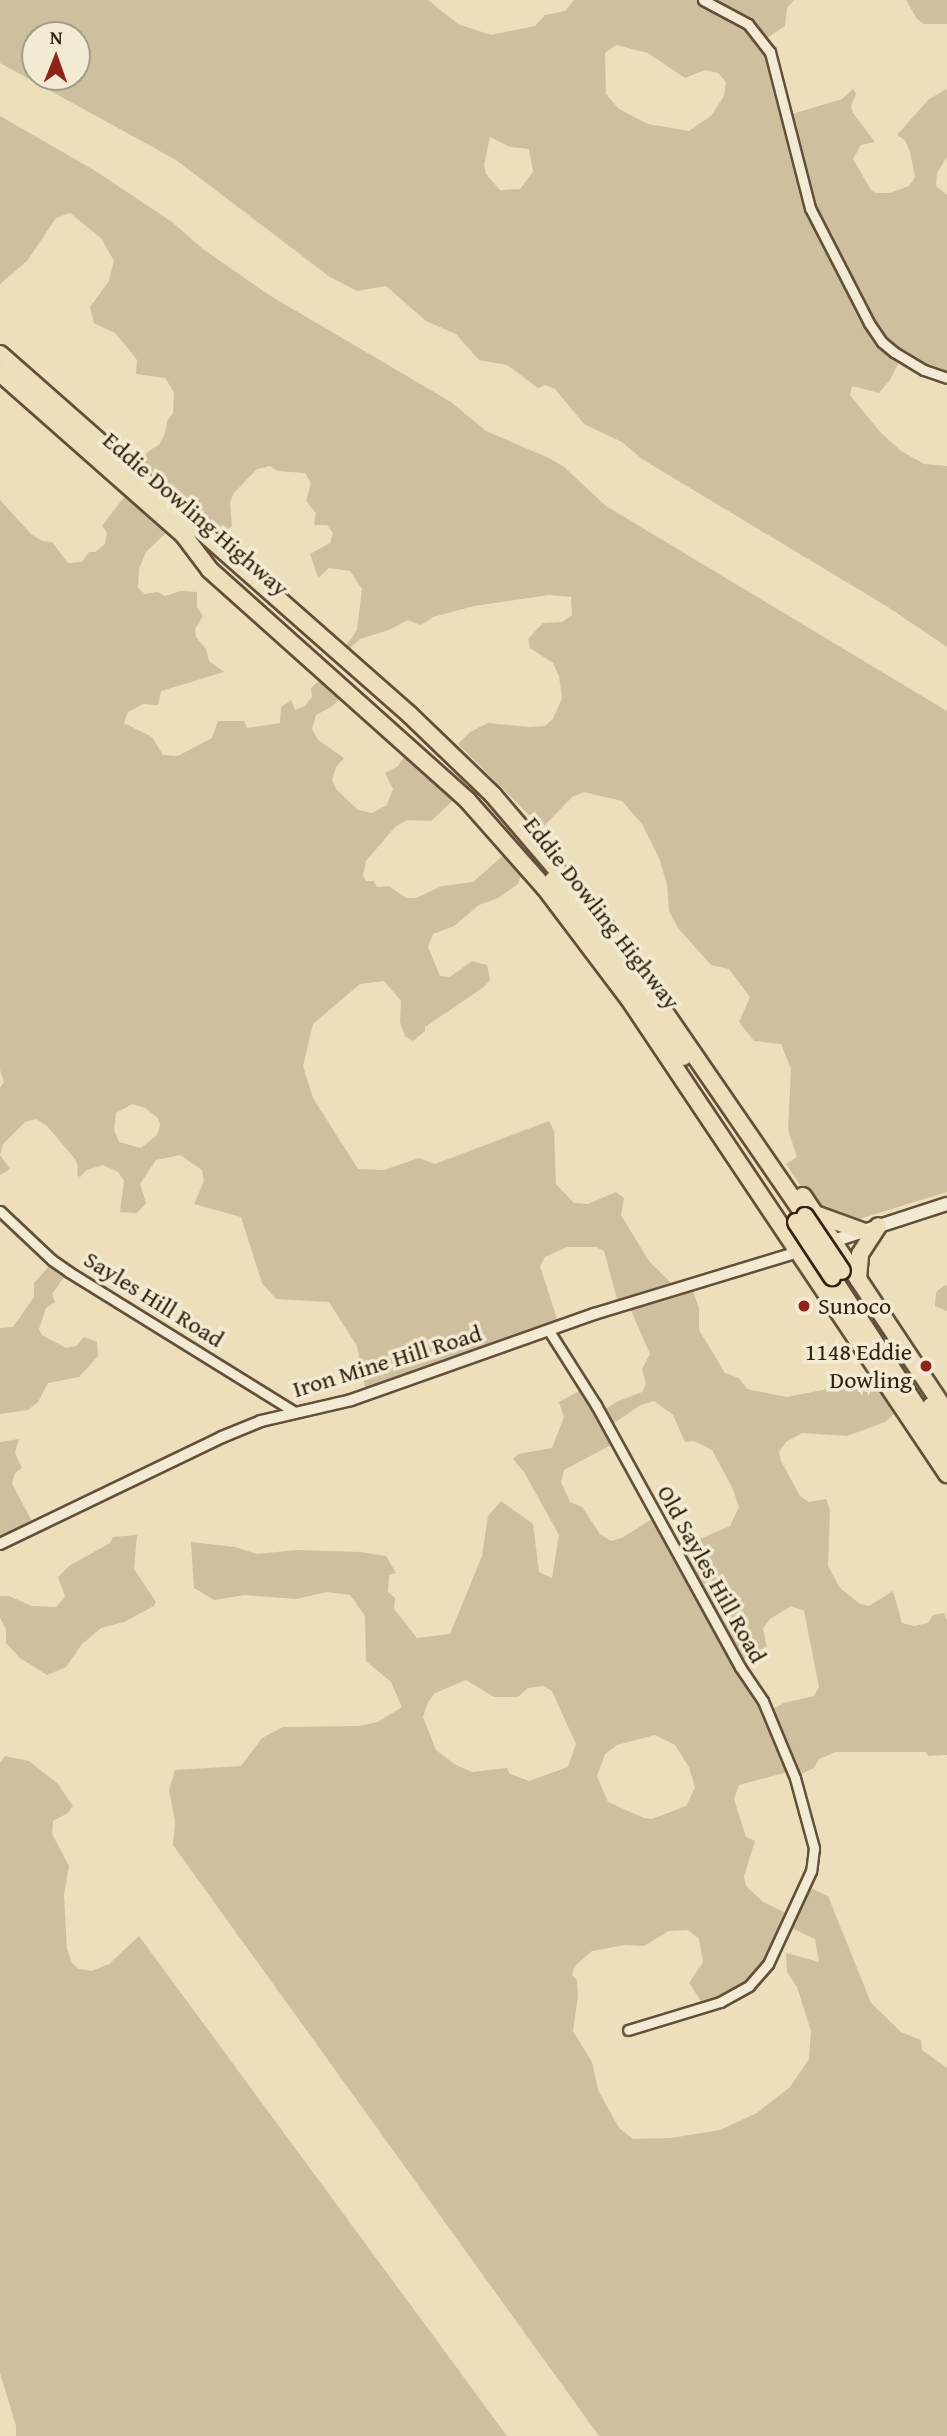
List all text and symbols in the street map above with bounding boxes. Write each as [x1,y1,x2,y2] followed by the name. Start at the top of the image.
[21,21,91,91] north arrow
[50,23,63,51] text: N
[97,425,295,603] street label: Eddie Dowling Highway
[518,811,686,1015] street label: Eddie Dowling Highway
[79,1245,229,1353] street label: Sayles Hill Road
[818,1292,891,1320] place label: Sunoco
[796,1298,812,1314] marker: Sunoco
[289,1319,485,1403] street label: Iron Mine Hill Road
[805,1338,912,1394] place label: 1148 Eddie Dowling
[918,1358,934,1374] marker: 1148 Eddie Dowling
[651,1480,773,1668] street label: Old Sayles Hill Road

